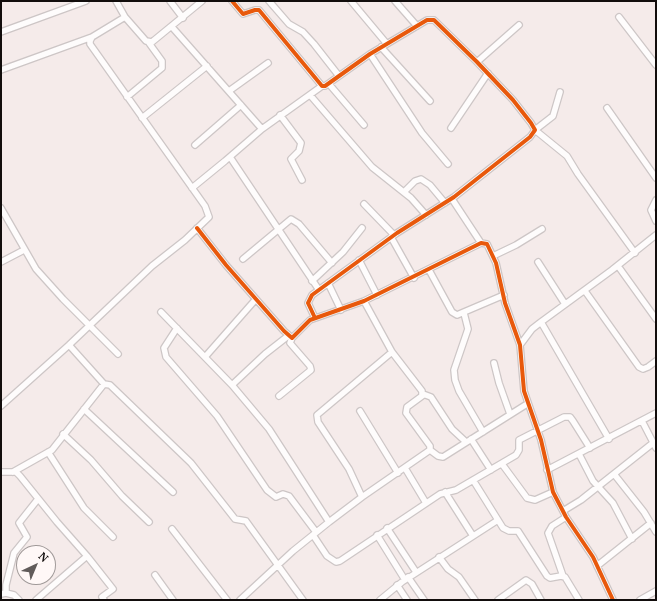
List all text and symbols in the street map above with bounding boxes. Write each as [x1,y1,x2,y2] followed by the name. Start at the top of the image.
[16,545,56,585] north arrow
[36,549,52,565] text: N

